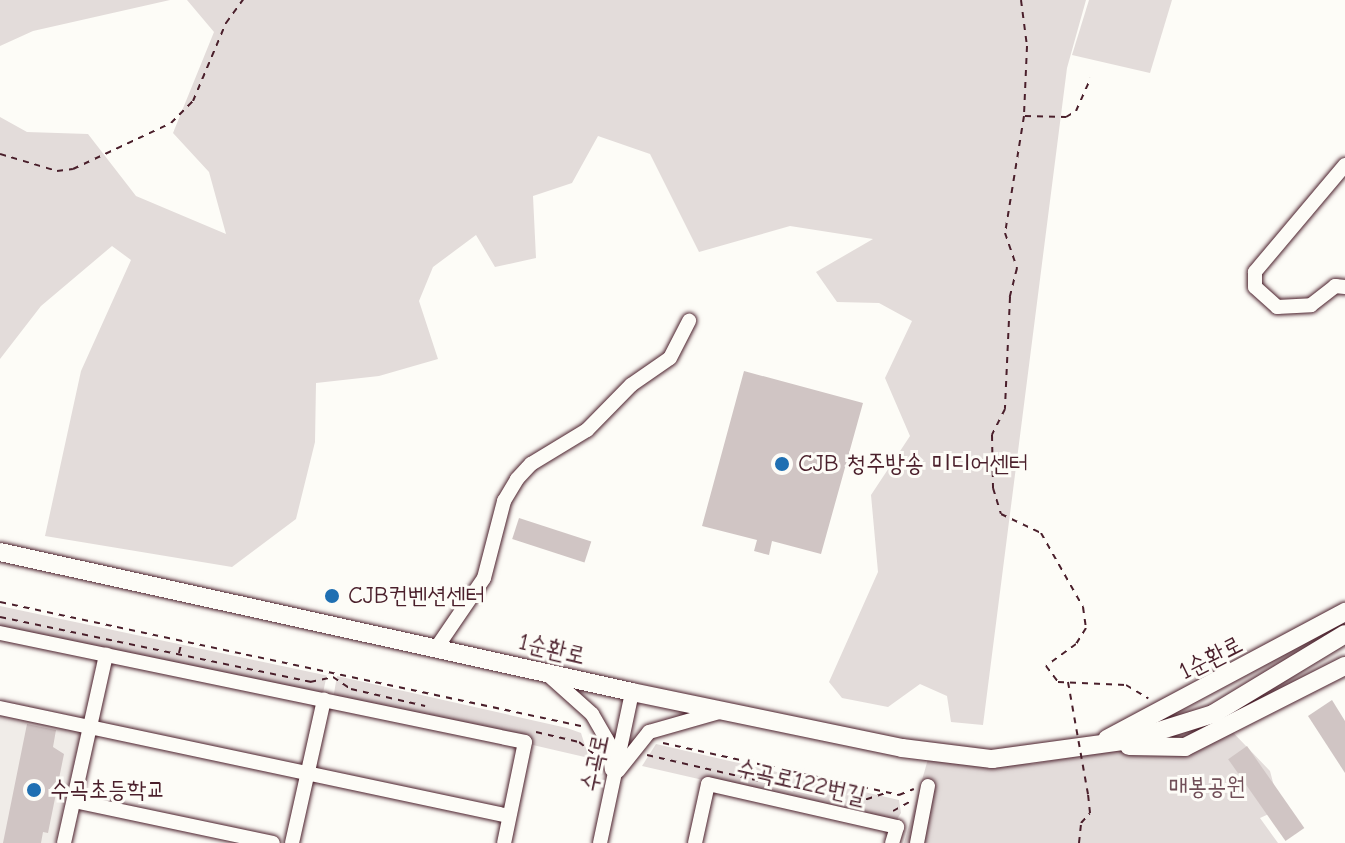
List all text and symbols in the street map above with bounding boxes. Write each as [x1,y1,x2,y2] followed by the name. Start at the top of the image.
[798,450,1028,478] place label: CJB 청주방송 미디어센터
[773,455,791,473] marker: CJB 청주방송 미디어센터
[348,582,485,610] place label: CJB컨벤션센터
[323,587,341,605] marker: CJB컨벤션센터
[516,627,588,671] street label: 1순환로
[1174,630,1248,686] street label: 1순환로
[575,732,615,794] street label: 수곡로
[734,753,868,811] street label: 수곡로122번길
[1168,773,1246,801] park label: 매봉공원
[50,776,166,804] place label: 수곡초등학교
[25,781,43,799] marker: 수곡초등학교

